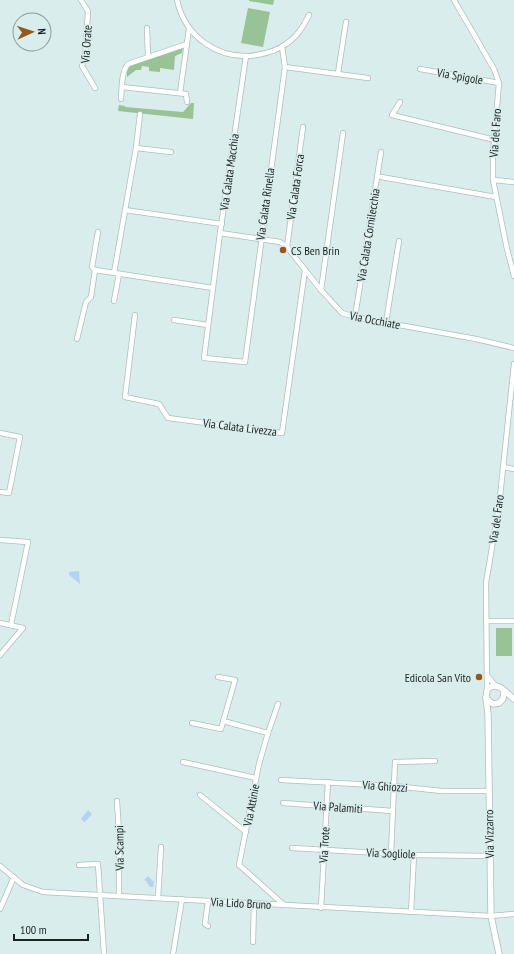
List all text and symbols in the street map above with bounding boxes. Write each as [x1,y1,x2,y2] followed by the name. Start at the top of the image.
[12,12,52,52] north arrow
[77,24,95,65] street label: Via Orate
[35,28,49,35] text: N
[435,64,484,87] street label: Via Spigole
[486,108,504,159] street label: Via del Faro
[216,132,242,212] street label: Via Calata Macchia
[283,153,307,222] street label: Via Calata Forca
[252,167,278,242] street label: Via Calata Rinella
[353,187,383,284] street label: Via Calata Cornilecchia
[291,243,339,258] place label: CS Ben Brin
[278,245,288,255] marker: CS Ben Brin
[347,308,402,332] street label: Via Occhiate
[201,415,278,439] street label: Via Calata Livezza
[485,494,507,545] street label: Via del Faro
[405,670,471,685] place label: Edicola San Vito
[474,672,484,682] marker: Edicola San Vito
[361,777,408,795] street label: Via Ghiozzi
[239,783,262,828] street label: Via Attinie
[312,798,363,816] street label: Via Palamiti
[481,810,497,859] street label: Via Vizzarro
[111,825,127,872] street label: Via Scampi
[316,827,332,864] street label: Via Trote
[365,845,416,861] street label: Via Sogliole
[209,894,272,912] street label: Via Lido Bruno
[14,916,88,942] scale bar
[20,922,47,937] text: 100 m

